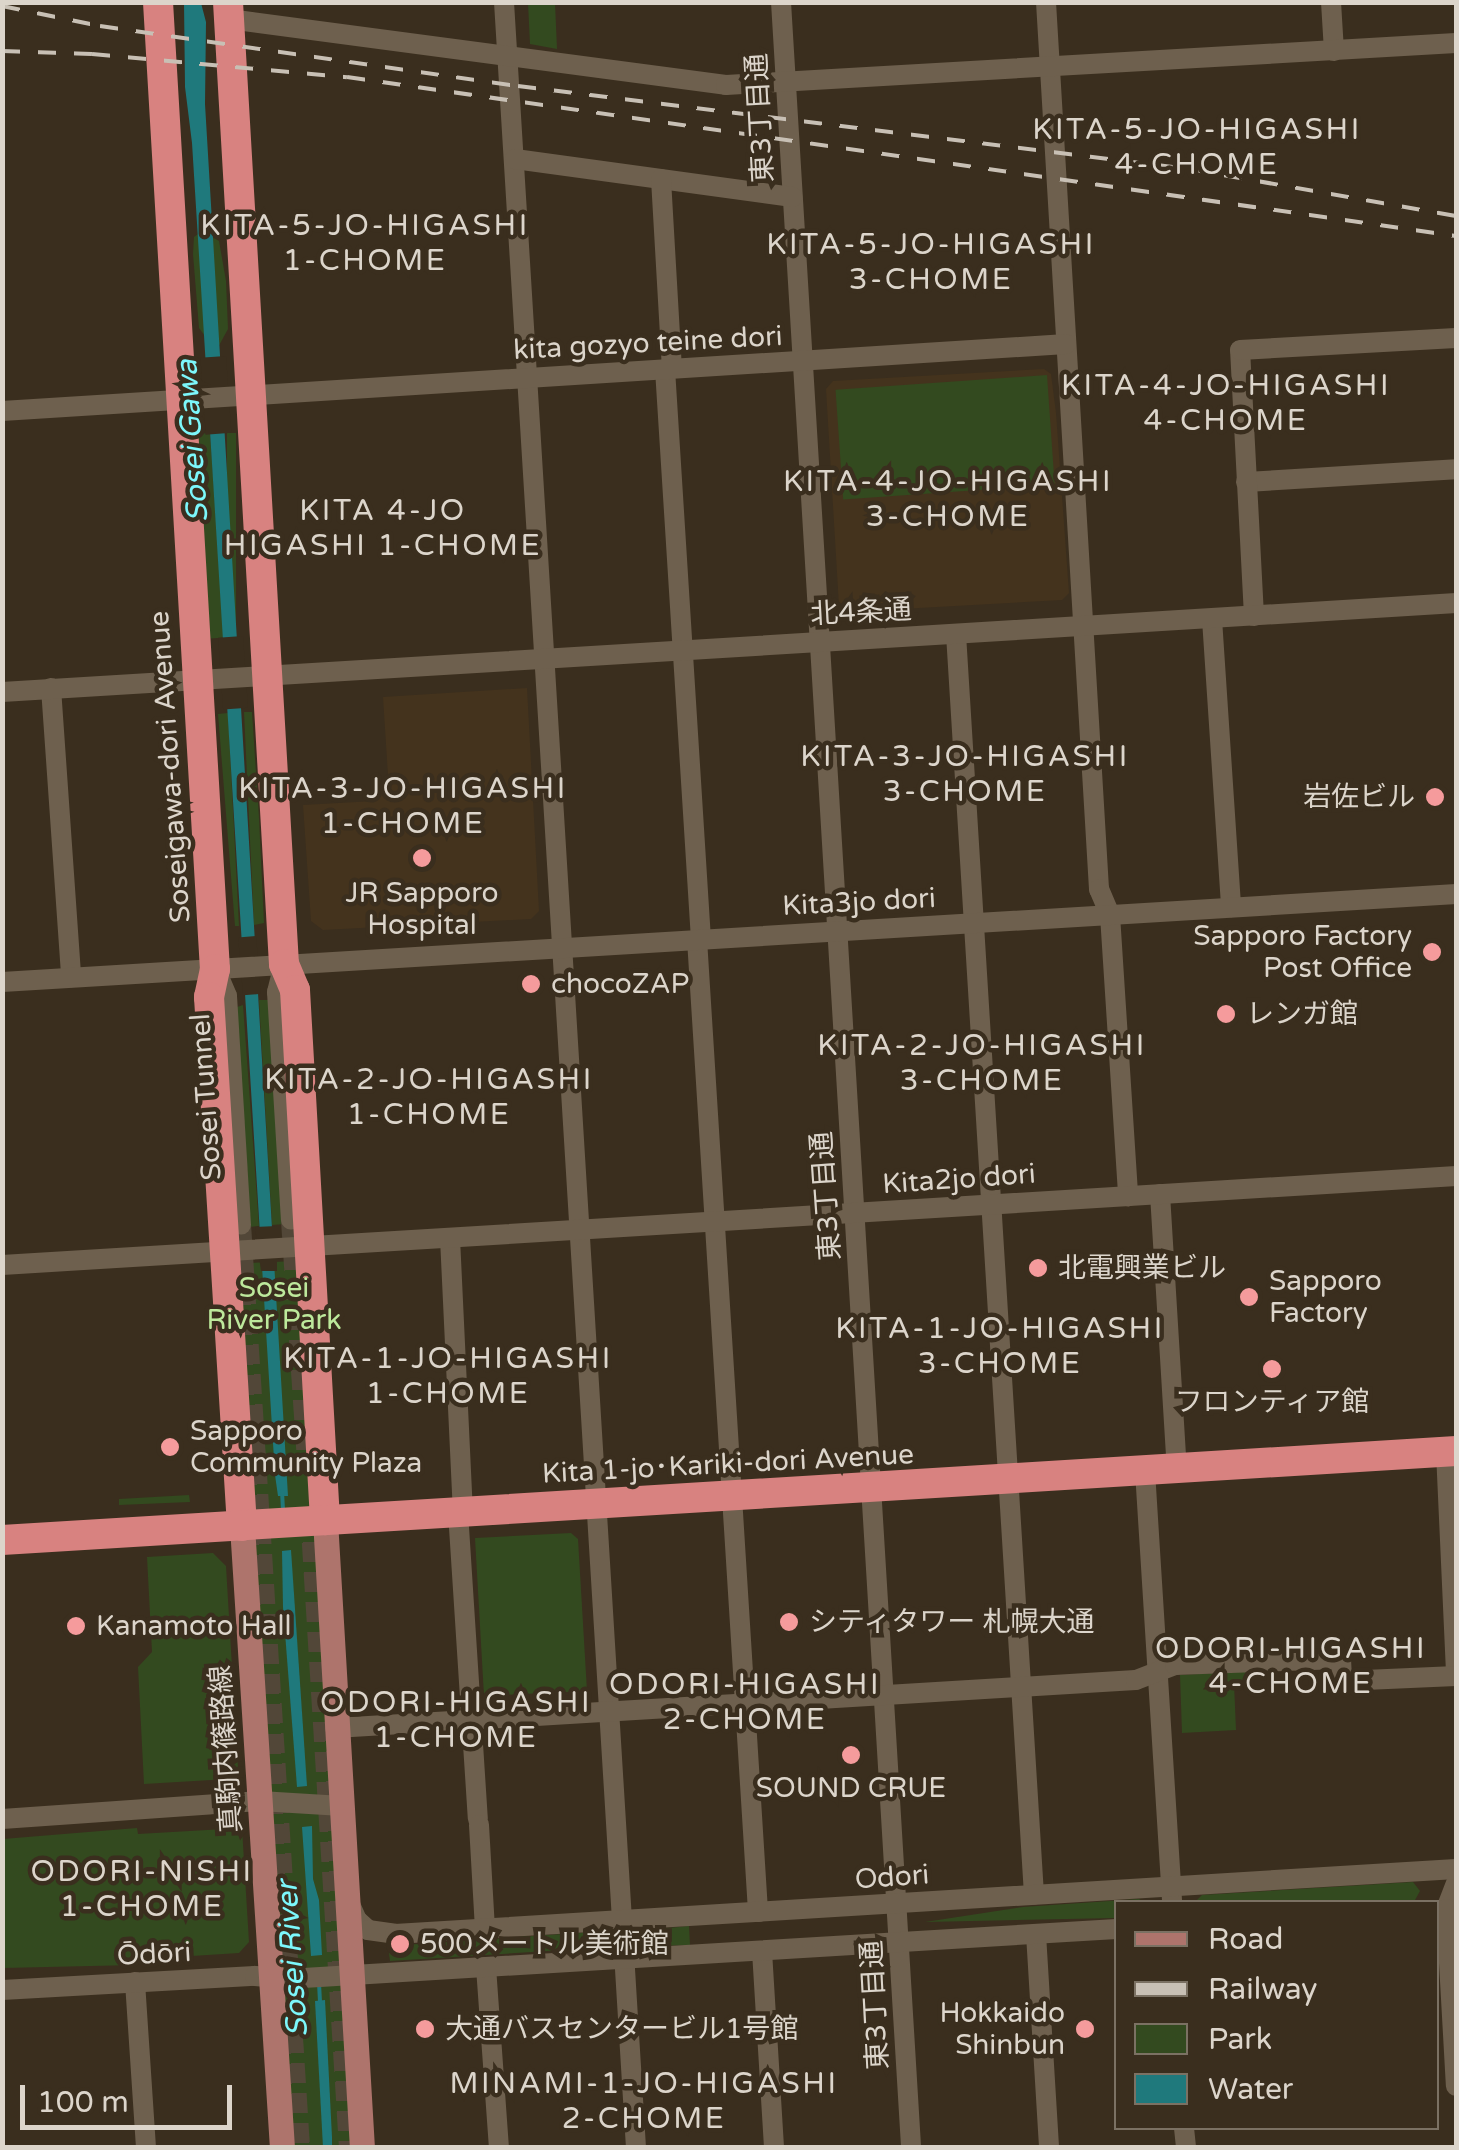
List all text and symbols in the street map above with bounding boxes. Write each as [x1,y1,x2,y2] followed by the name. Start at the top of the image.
[740,52,780,184] street label: 東3丁目通
[1032,112,1362,182] district label: KITA-5-JO-HIGASHI 4-CHOME
[200,208,530,278] district label: KITA-5-JO-HIGASHI 1-CHOME
[766,227,1096,298] district label: KITA-5-JO-HIGASHI 3-CHOME
[512,319,784,367] street label: kita gozyo teine dori
[169,358,217,524] water label: Sosei Gawa
[1061,368,1391,438] district label: KITA-4-JO-HIGASHI 4-CHOME
[783,464,1113,534] district label: KITA-4-JO-HIGASHI 3-CHOME
[224,493,542,564] district label: KITA 4-JO HIGASHI 1-CHOME
[809,593,913,631] street label: 北4条通
[142,610,198,924] street label: Soseigawa-dori Avenue
[800,739,1130,810] district label: KITA-3-JO-HIGASHI 3-CHOME
[238,771,568,842] district label: KITA-3-JO-HIGASHI 1-CHOME
[1303,780,1415,814] place label: 岩佐ビル
[1424,786,1446,808] marker: 岩佐ビル
[409,845,435,871] marker: JR Sapporo Hospital
[346,876,498,942] place label: JR Sapporo Hospital
[781,881,937,923] street label: Kita3jo dori
[1193,919,1412,985] place label: Sapporo Factory Post Office
[1421,941,1443,963] marker: Sapporo Factory Post Office
[551,967,689,1001] place label: chocoZAP
[520,973,542,995] marker: chocoZAP
[1246,997,1358,1031] place label: レンガ館
[1215,1003,1237,1025] marker: レンガ館
[183,1012,229,1182] street label: Sosei Tunnel
[817,1028,1147,1098] district label: KITA-2-JO-HIGASHI 3-CHOME
[264,1062,594,1132] district label: KITA-2-JO-HIGASHI 1-CHOME
[805,1130,847,1262] street label: 東3丁目通
[881,1157,1037,1201] street label: Kita2jo dori
[1058,1251,1226,1285] place label: 北電興業ビル
[1027,1257,1049,1279] marker: 北電興業ビル
[1269,1264,1382,1330] place label: Sapporo Factory
[206,1271,342,1337] park label: Sosei River Park
[1238,1286,1260,1308] marker: Sapporo Factory
[835,1311,1165,1382] district label: KITA-1-JO-HIGASHI 3-CHOME
[283,1341,613,1412] district label: KITA-1-JO-HIGASHI 1-CHOME
[1261,1358,1283,1380] marker: フロンティア館
[1174,1385,1370,1419] place label: フロンティア館
[190,1414,422,1480] place label: Sapporo Community Plaza
[159,1436,181,1458] marker: Sapporo Community Plaza
[541,1437,915,1491] street label: Kita 1-jo･Kariki-dori Avenue
[809,1605,1096,1639] place label: シティタワー 札幌大通
[96,1609,292,1643] place label: Kanamoto Hall
[778,1611,800,1633] marker: シティタワー 札幌大通
[65,1615,87,1637] marker: Kanamoto Hall
[1155,1631,1427,1702] district label: ODORI-HIGASHI 4-CHOME
[203,1664,249,1834] street label: 真駒内篠路線
[609,1667,881,1738] district label: ODORI-HIGASHI 2-CHOME
[320,1685,592,1756] district label: ODORI-HIGASHI 1-CHOME
[840,1744,862,1766] marker: SOUND CRUE
[756,1771,946,1805] place label: SOUND CRUE
[30,1854,254,1924] district label: ODORI-NISHI 1-CHOME
[854,1858,930,1896] street label: Odori
[270,1880,316,2038] water label: Sosei River
[1114,1900,1439,2130] legend
[1208,1921,1283,1958] text: Road
[420,1927,669,1961] place label: 500メートル美術館
[389,1933,411,1955] marker: 500メートル美術館
[116,1935,192,1973] street label: Ōdōri
[855,1939,895,2071] street label: 東3丁目通
[1208,1971,1317,2008] text: Railway
[940,1996,1065,2062] place label: Hokkaido Shinbun
[445,2012,799,2046] place label: 大通バスセンタービル1号館
[414,2018,436,2040] marker: 大通バスセンタービル1号館
[1074,2018,1096,2040] marker: Hokkaido Shinbun
[1208,2021,1272,2058] text: Park
[25,2065,238,2127] scale bar
[450,2066,838,2136] district label: MINAMI-1-JO-HIGASHI 2-CHOME
[1208,2071,1293,2108] text: Water
[37,2084,129,2121] text: 100 m

